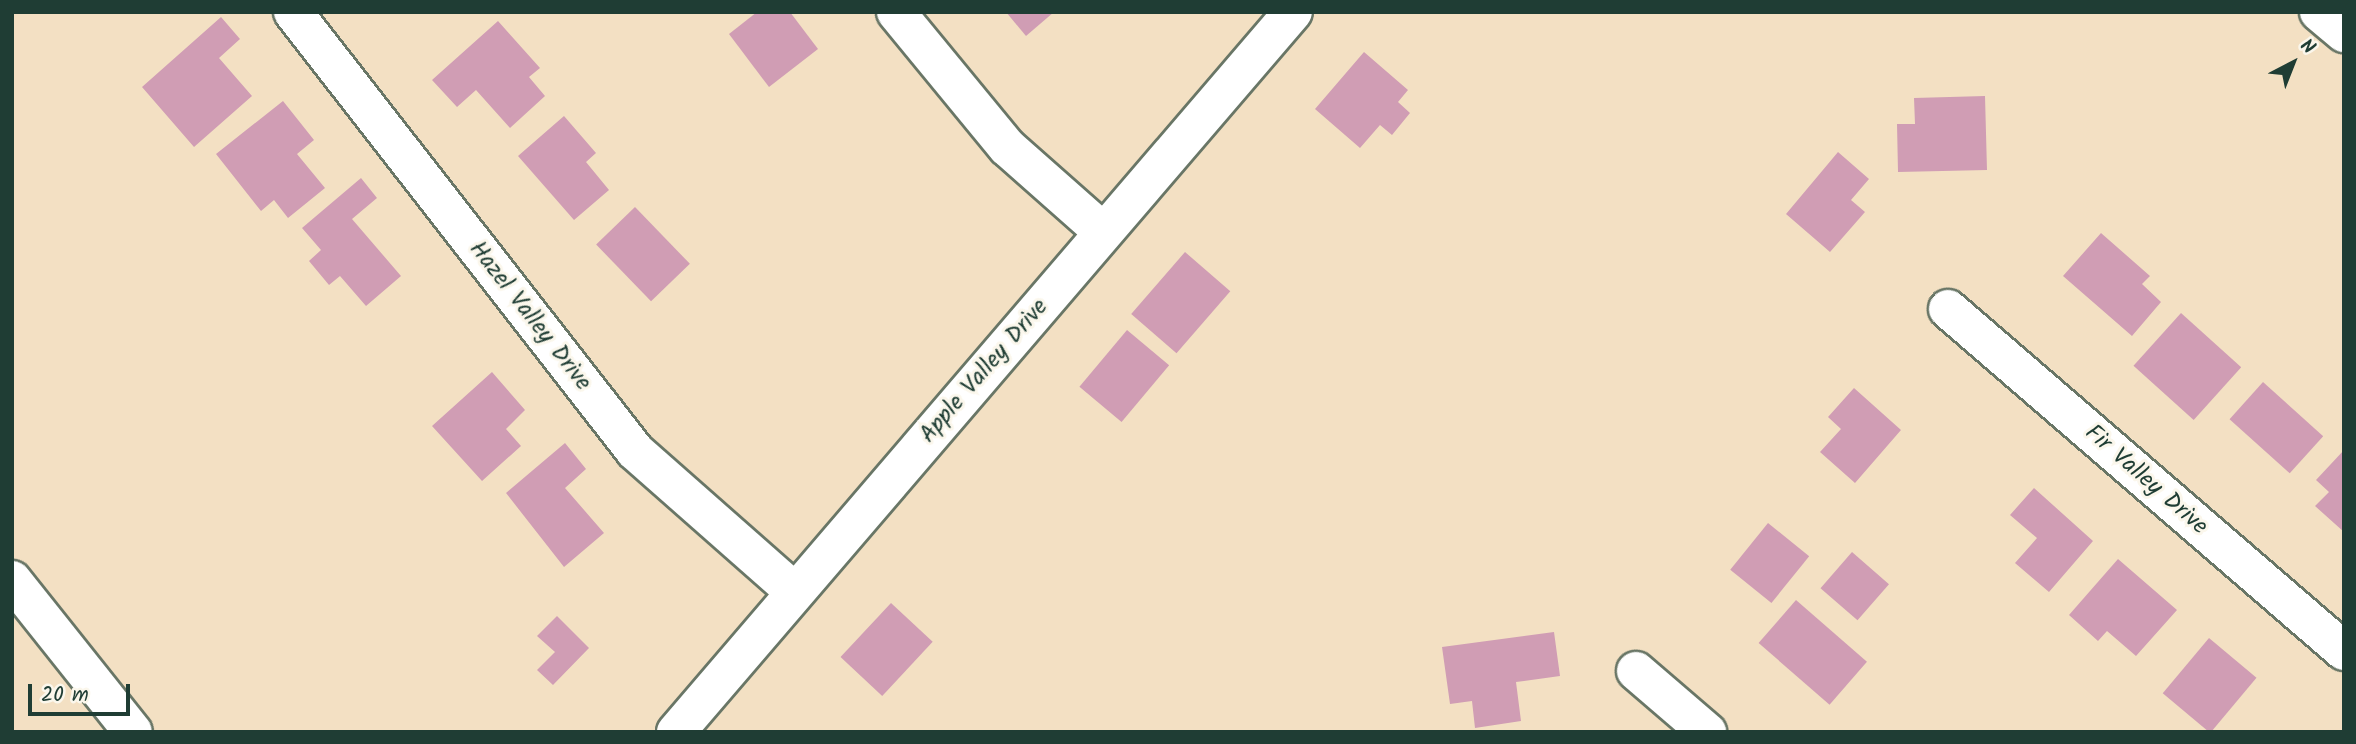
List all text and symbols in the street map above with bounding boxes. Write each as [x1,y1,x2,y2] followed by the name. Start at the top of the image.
[2258,28,2328,98] north arrow
[2293,32,2322,63] text: N
[463,236,597,396] street label: Hazel Valley Drive
[914,293,1054,449] street label: Apple Valley Drive
[2079,419,2213,541] street label: Fir Valley Drive
[32,670,133,714] scale bar
[41,679,89,712] text: 20 m

